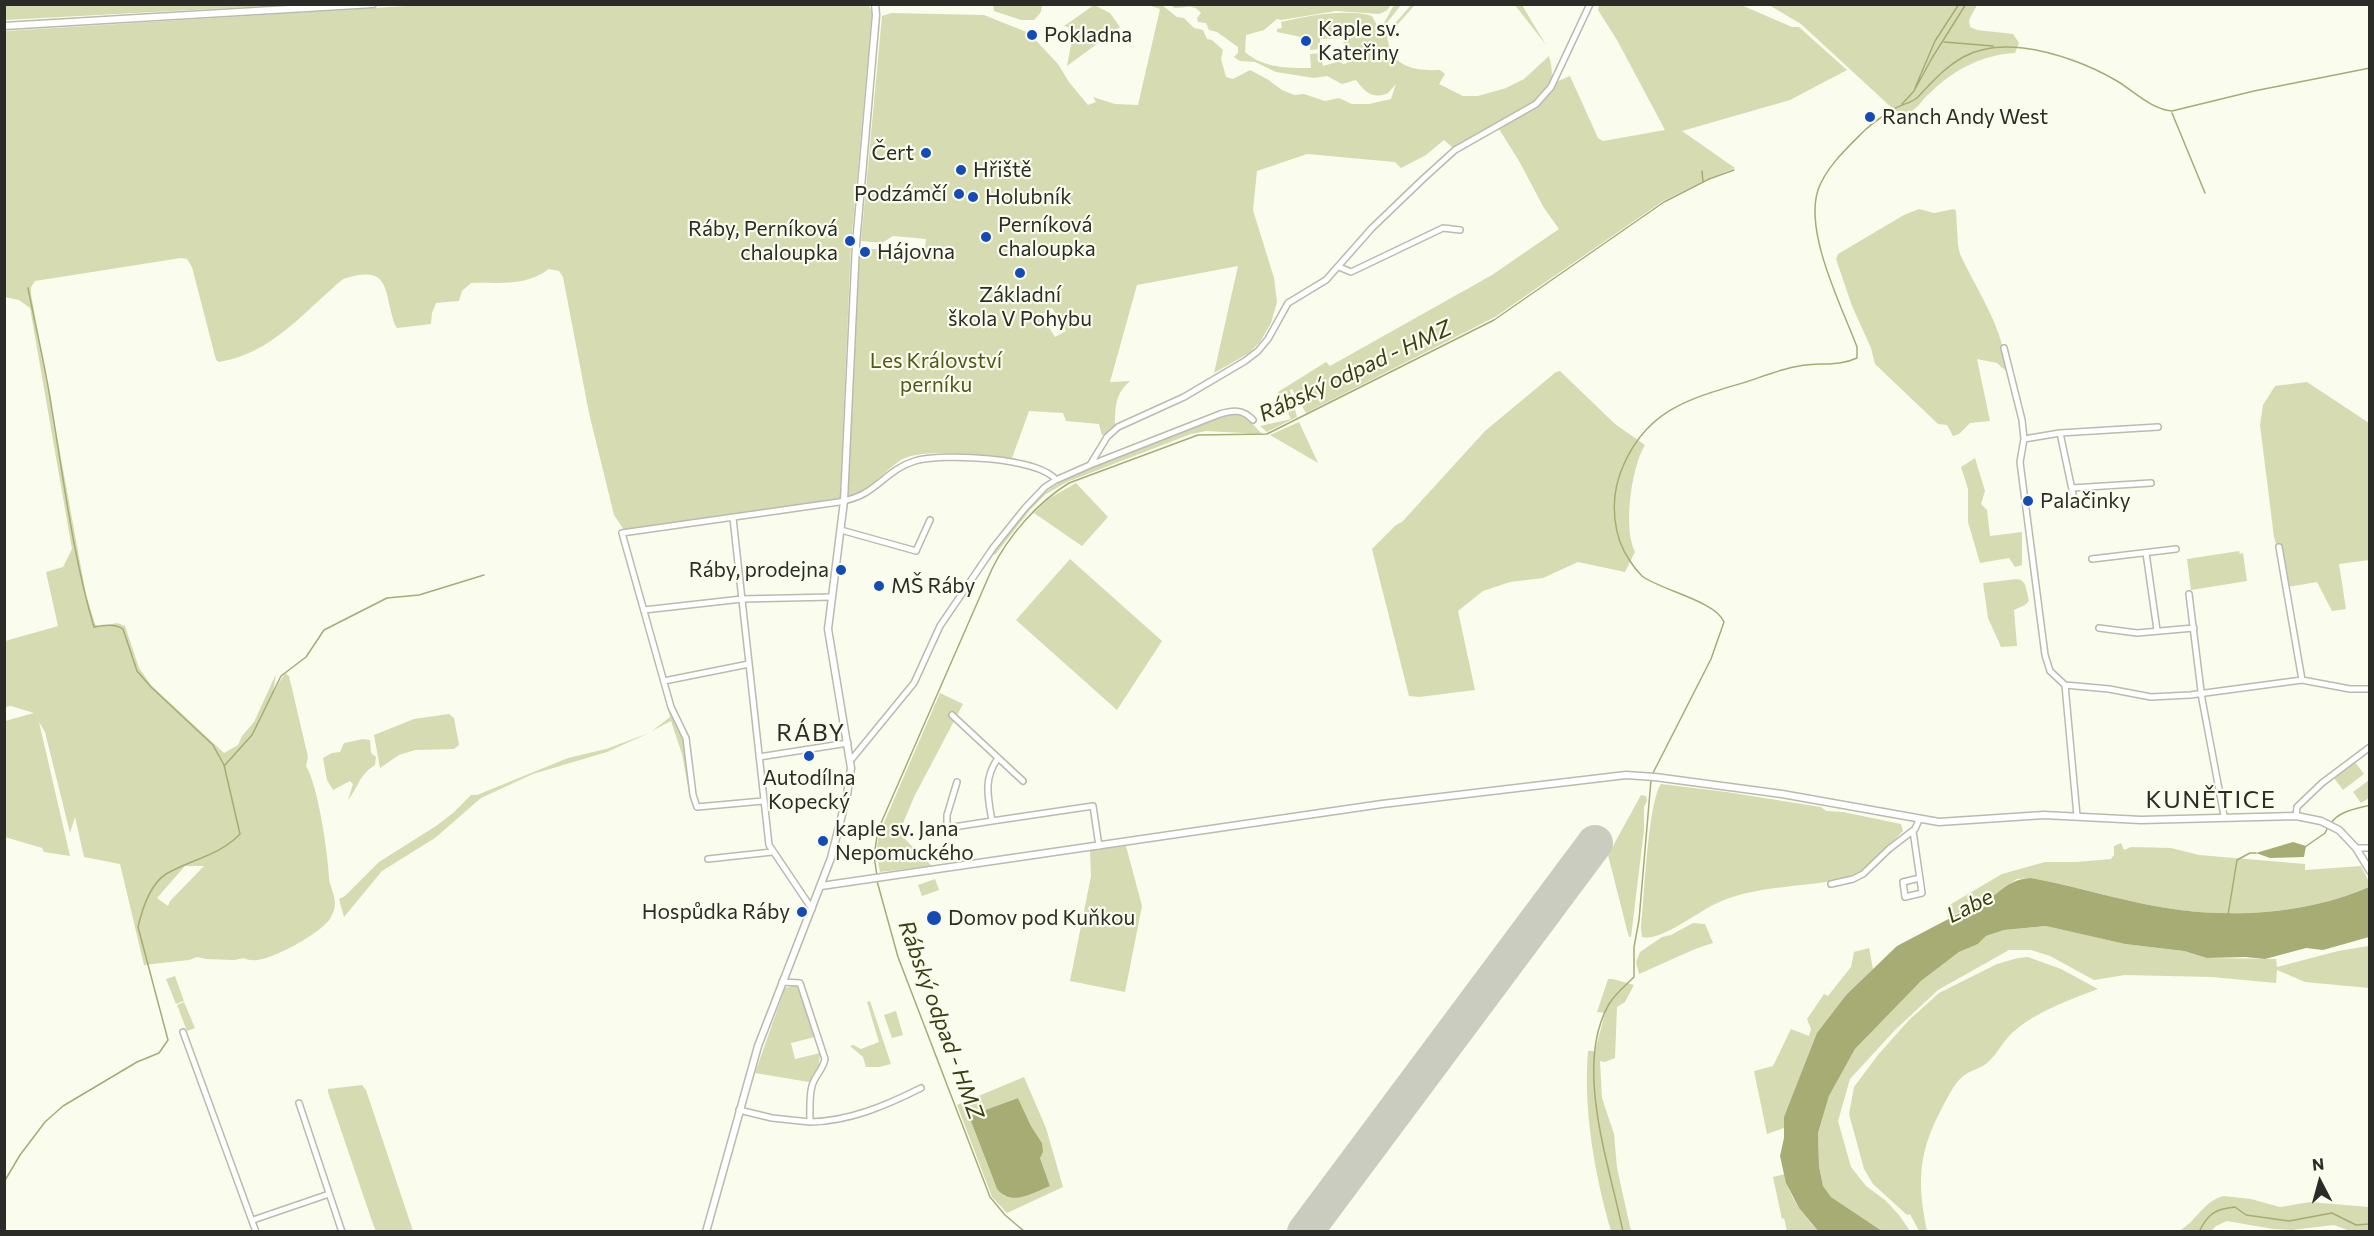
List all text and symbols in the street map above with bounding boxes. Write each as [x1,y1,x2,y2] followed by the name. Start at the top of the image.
[1318,16,1400,66] place label: Kaple sv. Kateřiny
[1044,22,1132,48] place label: Pokladna
[1025,28,1039,42] marker: Pokladna
[1299,34,1313,48] marker: Kaple sv. Kateřiny
[1882,104,2048,130] place label: Ranch Andy West
[1863,110,1877,124] marker: Ranch Andy West
[872,140,914,166] place label: Čert
[919,146,933,160] marker: Čert
[973,157,1032,183] place label: Hřiště
[954,163,968,177] marker: Hřiště
[854,181,947,207] place label: Podzámčí
[985,184,1072,210] place label: Holubník
[952,187,966,201] marker: Podzámčí
[966,190,980,204] marker: Holubník
[998,212,1096,262] place label: Perníková chaloupka
[688,216,838,266] place label: Ráby, Perníková chaloupka
[979,230,993,244] marker: Perníková chaloupka
[843,234,857,248] marker: Ráby, Perníková chaloupka
[877,239,955,265] place label: Hájovna
[858,245,872,259] marker: Hájovna
[1013,266,1027,280] marker: Základní škola V Pohybu
[948,282,1092,332] place label: Základní škola V Pohybu
[1254,315,1456,427] water label: Rábský odpad - HMZ
[870,348,1002,398] park label: Les Království perníku
[2040,488,2131,514] place label: Palačinky
[2021,494,2035,508] marker: Palačinky
[689,557,829,583] place label: Ráby, prodejna
[834,563,848,577] marker: Ráby, prodejna
[891,573,975,599] place label: MŠ Ráby
[872,579,886,593] marker: MŠ Ráby
[776,719,846,747] district label: RÁBY
[802,749,816,763] marker: Autodílna Kopecký
[763,765,855,815] place label: Autodílna Kopecký
[2146,786,2276,814] district label: KUNĚTICE
[835,816,974,866] place label: kaple sv. Jana Nepomuckého
[816,834,830,848] marker: kaple sv. Jana Nepomuckého
[1942,883,1998,929] water label: Labe
[642,899,790,925] place label: Hospůdka Ráby
[795,905,809,919] marker: Hospůdka Ráby
[948,905,1135,931] place label: Domov pod Kuňkou
[925,909,943,927] marker: Domov pod Kuňkou
[893,917,989,1123] water label: Rábský odpad - HMZ
[2290,1152,2350,1212] north arrow
[2311,1154,2325,1174] text: N

